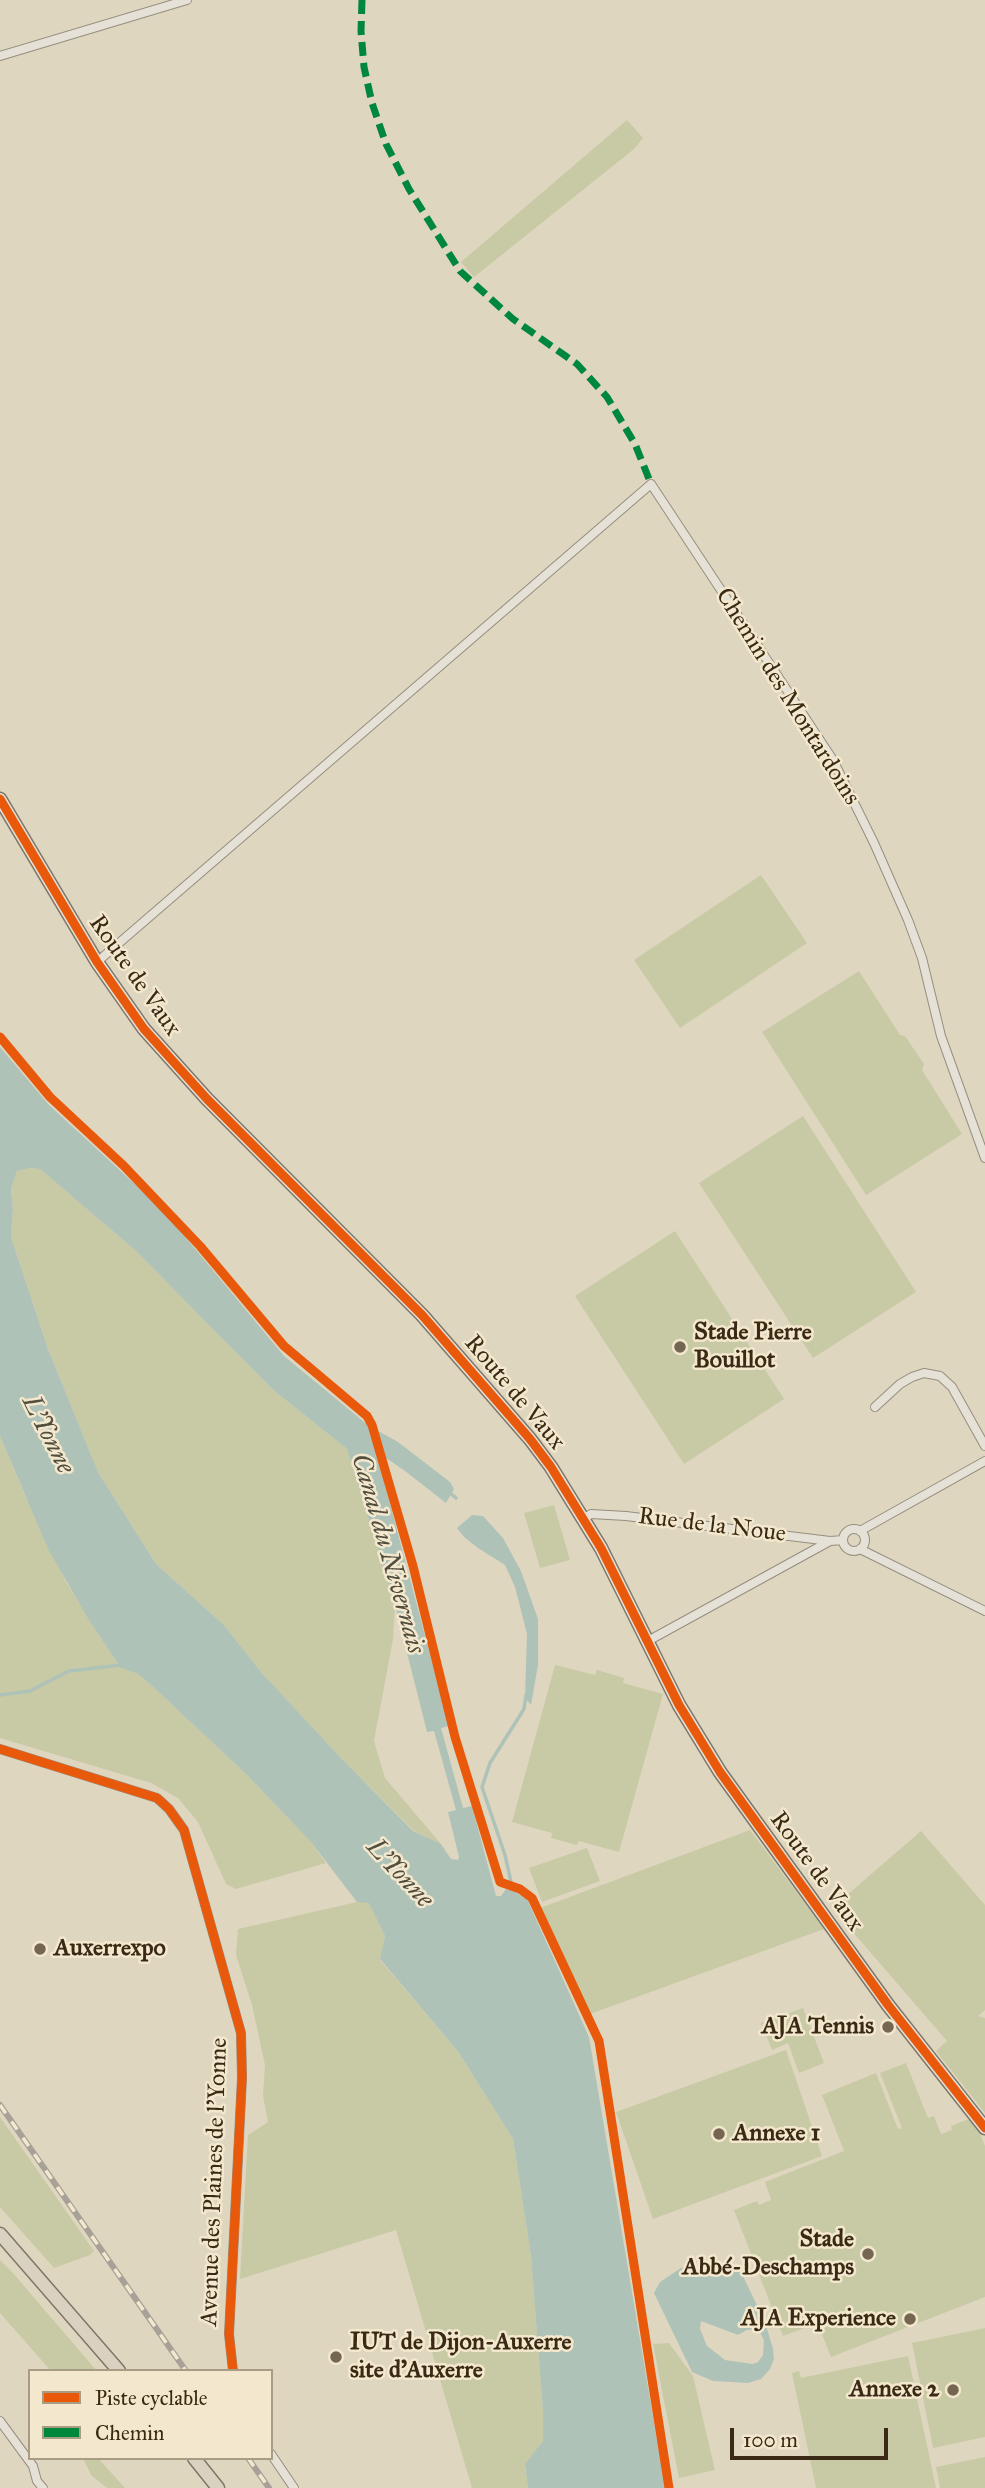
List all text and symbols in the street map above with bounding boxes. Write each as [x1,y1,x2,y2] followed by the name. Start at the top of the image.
[708,583,866,811] street label: Chemin des Montardoins
[82,910,186,1042] street label: Route de Vaux
[694,1319,812,1375] place label: Stade Pierre Bouillot
[458,1330,570,1456] street label: Route de Vaux
[672,1339,688,1355] marker: Stade Pierre Bouillot
[14,1391,80,1479] water label: L'Yonne
[344,1451,430,1657] water label: Canal du Nivernais
[636,1503,788,1549] street label: Rue de la Noue
[763,1806,869,1938] street label: Route de Vaux
[359,1833,439,1915] water label: L'Yonne
[54,1935,166,1963] place label: Auxerrexpo
[32,1941,48,1957] marker: Auxerrexpo
[762,2013,874,2041] place label: AJA Tennis
[880,2019,896,2035] marker: AJA Tennis
[196,2037,234,2327] street label: Avenue des Plaines de l'Yonne
[733,2120,820,2148] place label: Annexe 1
[711,2126,727,2142] marker: Annexe 1
[682,2226,854,2282] place label: Stade Abbé-Deschamps
[860,2246,876,2262] marker: Stade Abbé-Deschamps
[741,2305,896,2333] place label: AJA Experience
[902,2311,918,2327] marker: AJA Experience
[350,2329,572,2385] place label: IUT de Dijon-Auxerre site d'Auxerre
[328,2349,344,2365] marker: IUT de Dijon-Auxerre site d'Auxerre
[28,2369,273,2460] legend
[850,2376,939,2404] place label: Annexe 2
[945,2382,961,2398] marker: Annexe 2
[95,2385,208,2411] text: Piste cyclable
[733,2414,890,2458] scale bar
[95,2420,164,2446] text: Chemin
[743,2427,798,2453] text: 100 m

